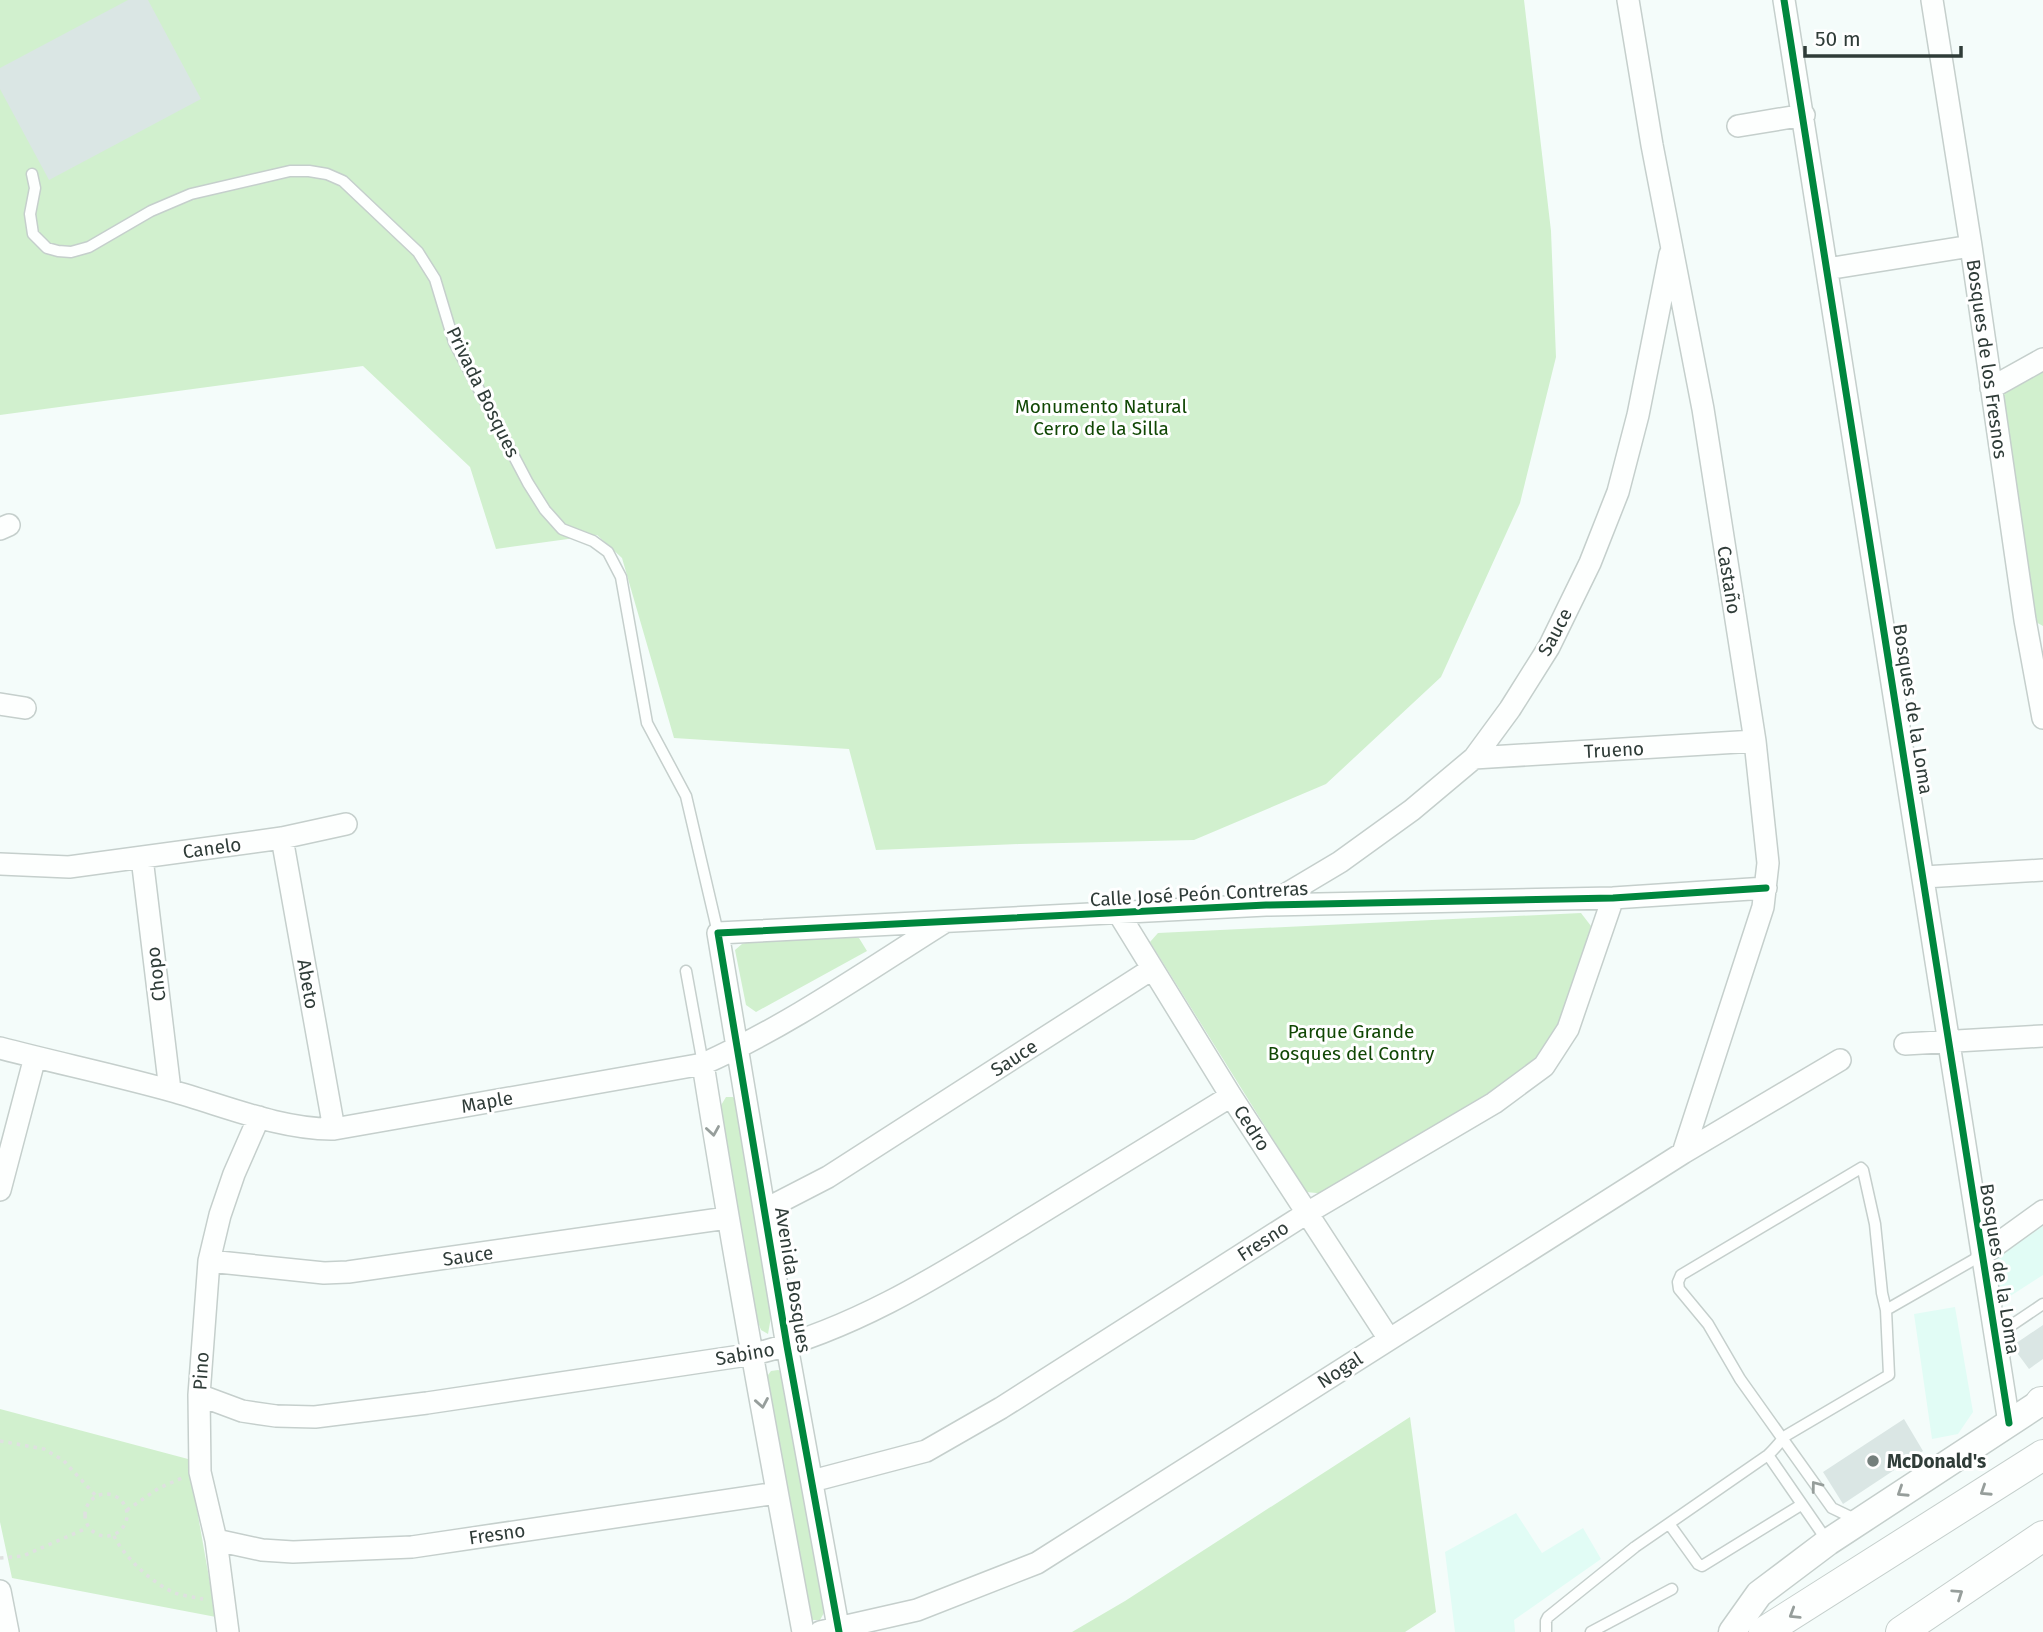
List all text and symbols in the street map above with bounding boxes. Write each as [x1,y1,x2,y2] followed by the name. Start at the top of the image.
[1805,14,1961,58] scale bar
[1815,26,1861,52] text: 50 m
[1962,258,2012,460] street label: Bosques de los Fresnos
[441,323,525,461] street label: Privada Bosques
[1015,395,1188,440] park label: Monumento Natural Cerro de la Silla
[1712,544,1746,616] street label: Castaño
[1533,604,1577,660] street label: Sauce
[1888,622,1938,796] street label: Bosques de la Loma
[1583,737,1645,763] street label: Trueno
[181,833,243,863] street label: Canelo
[1089,877,1309,911] street label: Calle José Peón Contreras
[141,945,171,1003] street label: Chopo
[292,957,324,1011] street label: Abeto
[1268,1020,1435,1065] park label: Parque Grande Bosques del Contry
[986,1035,1042,1081] street label: Sauce
[459,1086,515,1118] street label: Maple
[1229,1101,1275,1155] street label: Cedro
[706,1125,721,1137] one-way arrow
[1975,1182,2025,1356] street label: Bosques de la Loma
[770,1206,816,1354] street label: Avenida Bosques
[1233,1216,1293,1266] street label: Fresno
[441,1241,495,1271] street label: Sauce
[714,1338,776,1370] street label: Sabino
[1313,1347,1367,1393] street label: Nogal
[188,1351,214,1391] street label: Pino
[754,1397,769,1409] one-way arrow
[1887,1450,1986,1473] place label: McDonald's
[1865,1453,1881,1469] marker: McDonald's
[1811,1482,1824,1494] one-way arrow
[1980,1483,1993,1496] one-way arrow
[1897,1484,1910,1497] one-way arrow
[467,1519,527,1549] street label: Fresno
[1950,1590,1963,1602] one-way arrow
[1788,1605,1801,1618] one-way arrow

